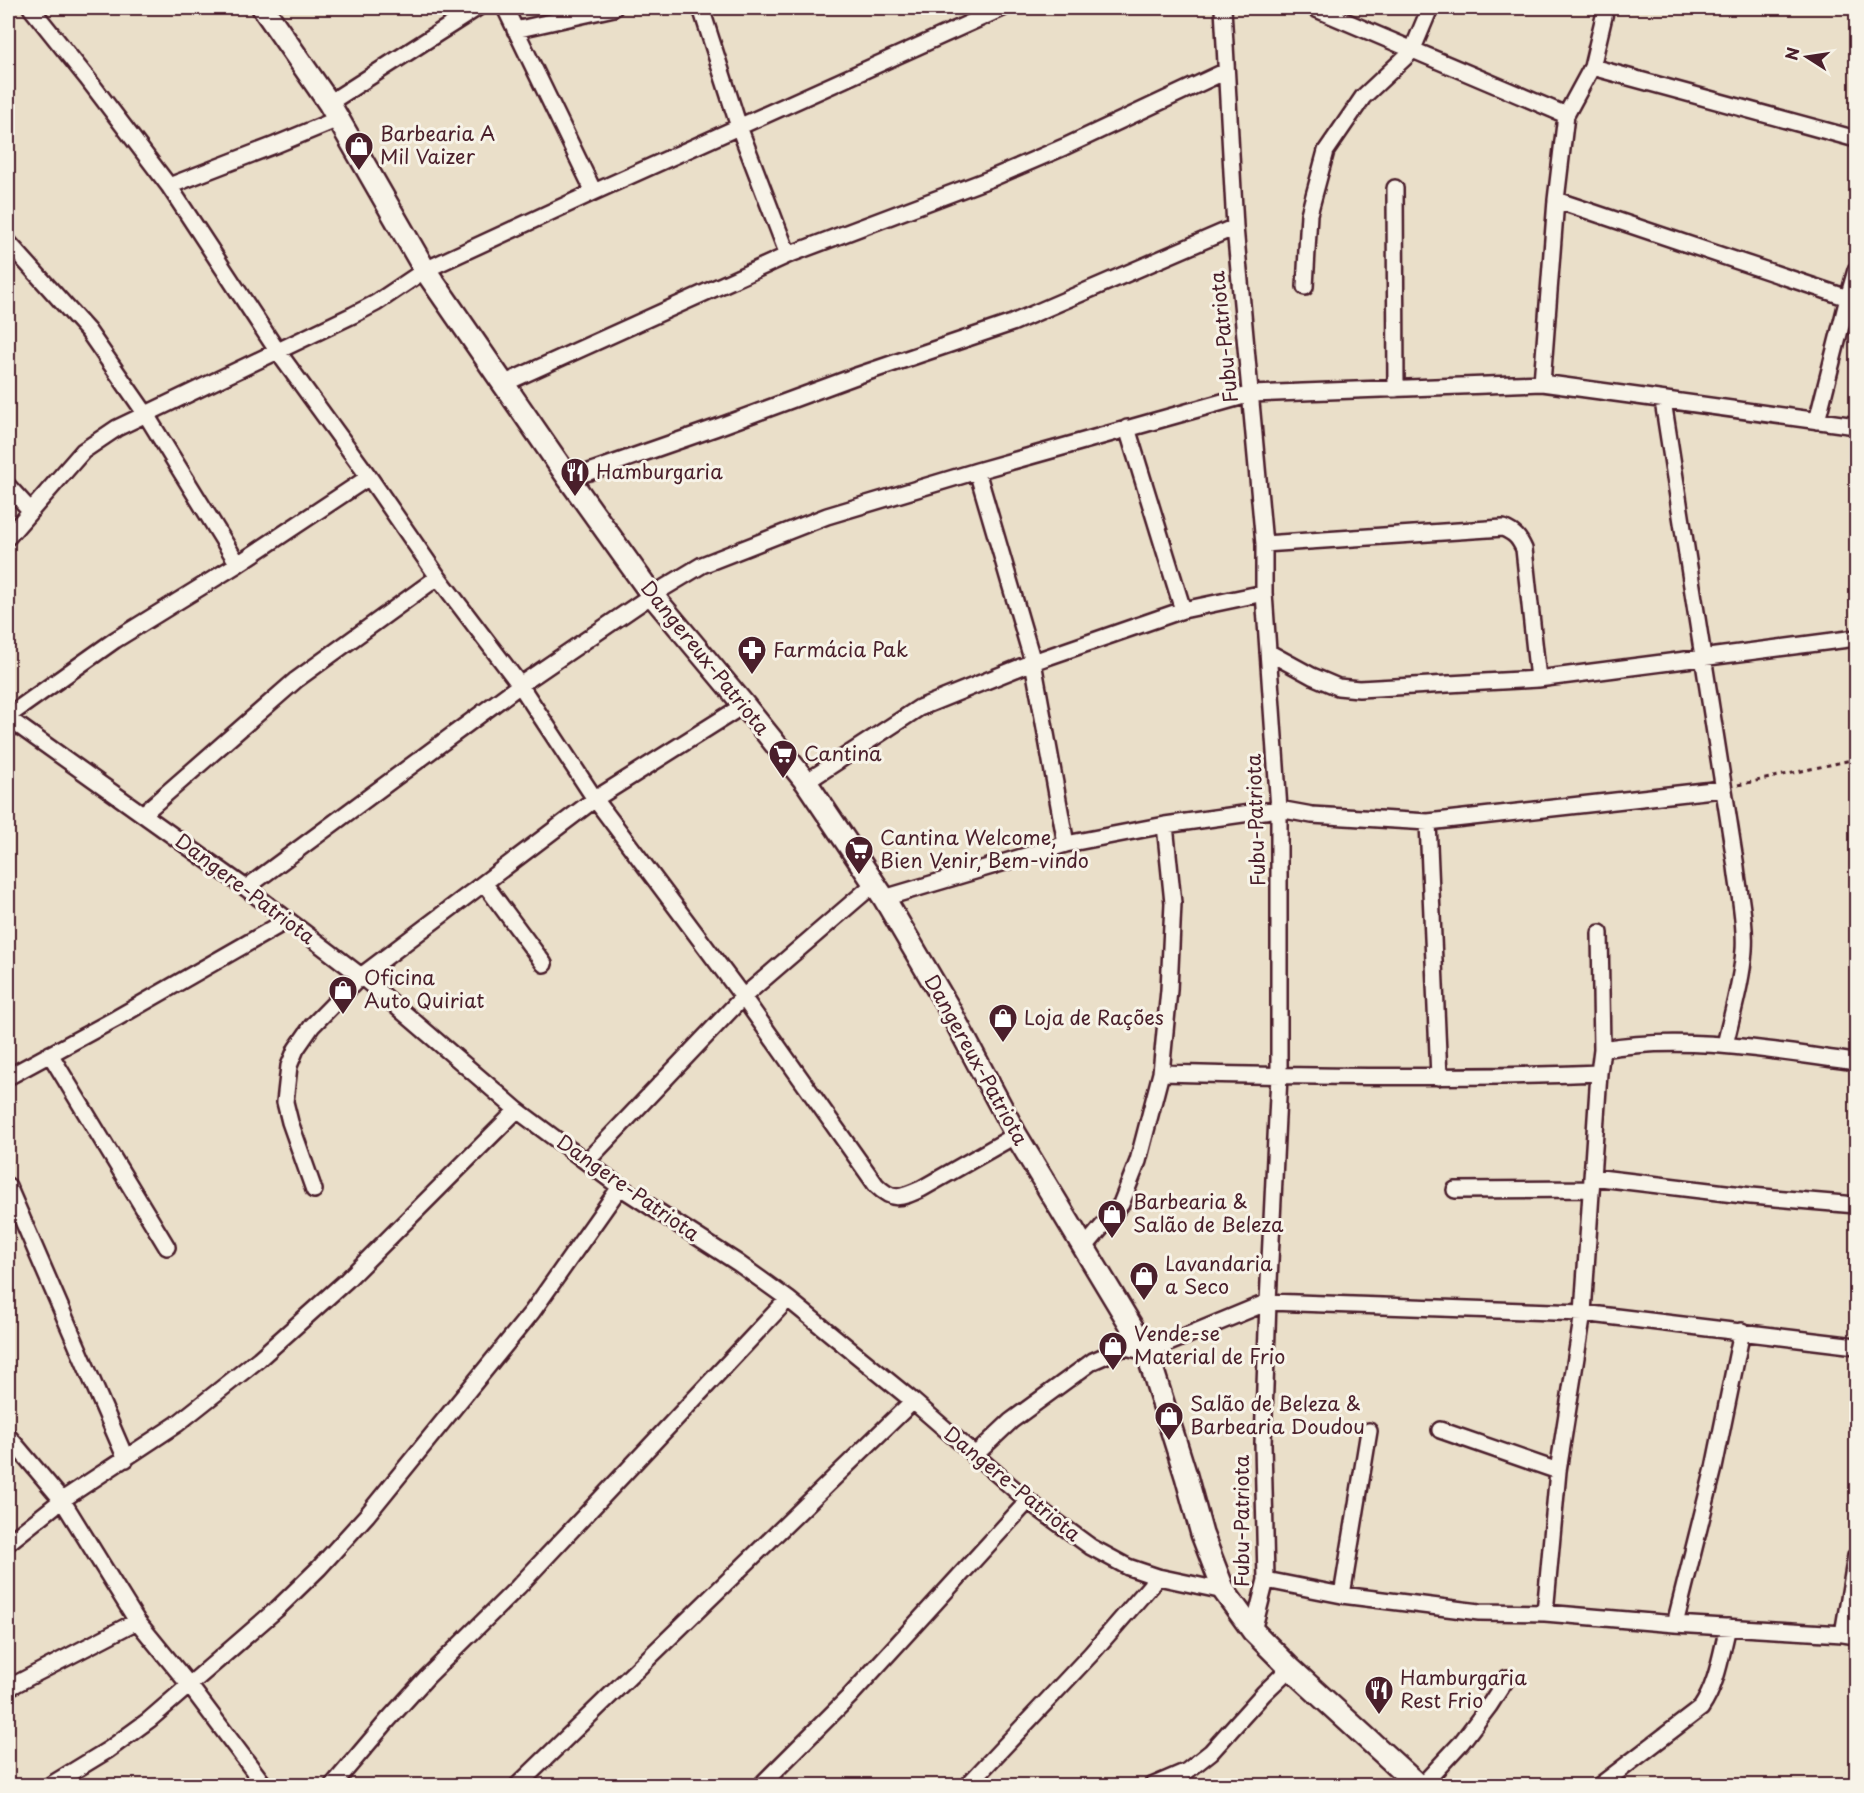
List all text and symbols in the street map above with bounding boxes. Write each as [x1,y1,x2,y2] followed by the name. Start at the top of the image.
[1777,27,1837,87] north arrow
[1778,45,1804,62] text: N
[380,118,495,171] place label: Barbearia A Mil Vaizer
[343,130,375,172] shop icon: Barbearia A Mil Vaizer
[1201,269,1245,405] street label: Fubu-Patriota
[559,456,591,498] restaurant icon: Hamburgaria
[596,456,723,486] place label: Hamburgaria
[634,574,778,741] street label: Dangereux-Patriota
[736,634,768,676] pharmacy icon: Farmácia Pak
[773,634,908,664] place label: Farmácia Pak
[767,738,799,780] supermarket icon: Cantina
[804,738,882,768] place label: Cantina
[1238,753,1272,887] street label: Fubu-Patriota
[880,822,1089,875] place label: Cantina Welcome, Bien Venir, Bem-vindo
[169,826,322,951] street label: Dangere-Patriota
[843,834,875,876] supermarket icon: Cantina Welcome, Bien Venir, Bem-vindo
[364,962,484,1015] place label: Oficina Auto Quiriat
[917,969,1037,1151] street label: Dangereux-Patriota
[327,974,359,1016] shop icon: Oficina Auto Quiriat
[987,1002,1019,1044] shop icon: Loja de Rações
[1024,1002,1164,1032] place label: Loja de Rações
[551,1127,707,1248] street label: Dangere-Patriota
[1133,1186,1284,1239] place label: Barbearia & Salão de Beleza
[1096,1198,1128,1240] shop icon: Barbearia & Salão de Beleza
[1165,1248,1273,1301] place label: Lavandaria a Seco
[1128,1260,1160,1302] shop icon: Lavandaria a Seco
[1134,1318,1285,1371] place label: Vende-se Material de Frio
[1097,1330,1129,1372] shop icon: Vende-se Material de Frio
[1190,1388,1365,1441] place label: Salão de Beleza & Barbearia Doudou
[1153,1400,1185,1442] shop icon: Salão de Beleza & Barbearia Doudou
[938,1419,1088,1548] street label: Dangere-Patriota
[1226,1454,1256,1587] street label: Fubu-Patriota
[1400,1662,1527,1715] place label: Hamburgaria Rest Frio
[1363,1674,1395,1716] restaurant icon: Hamburgaria Rest Frio

